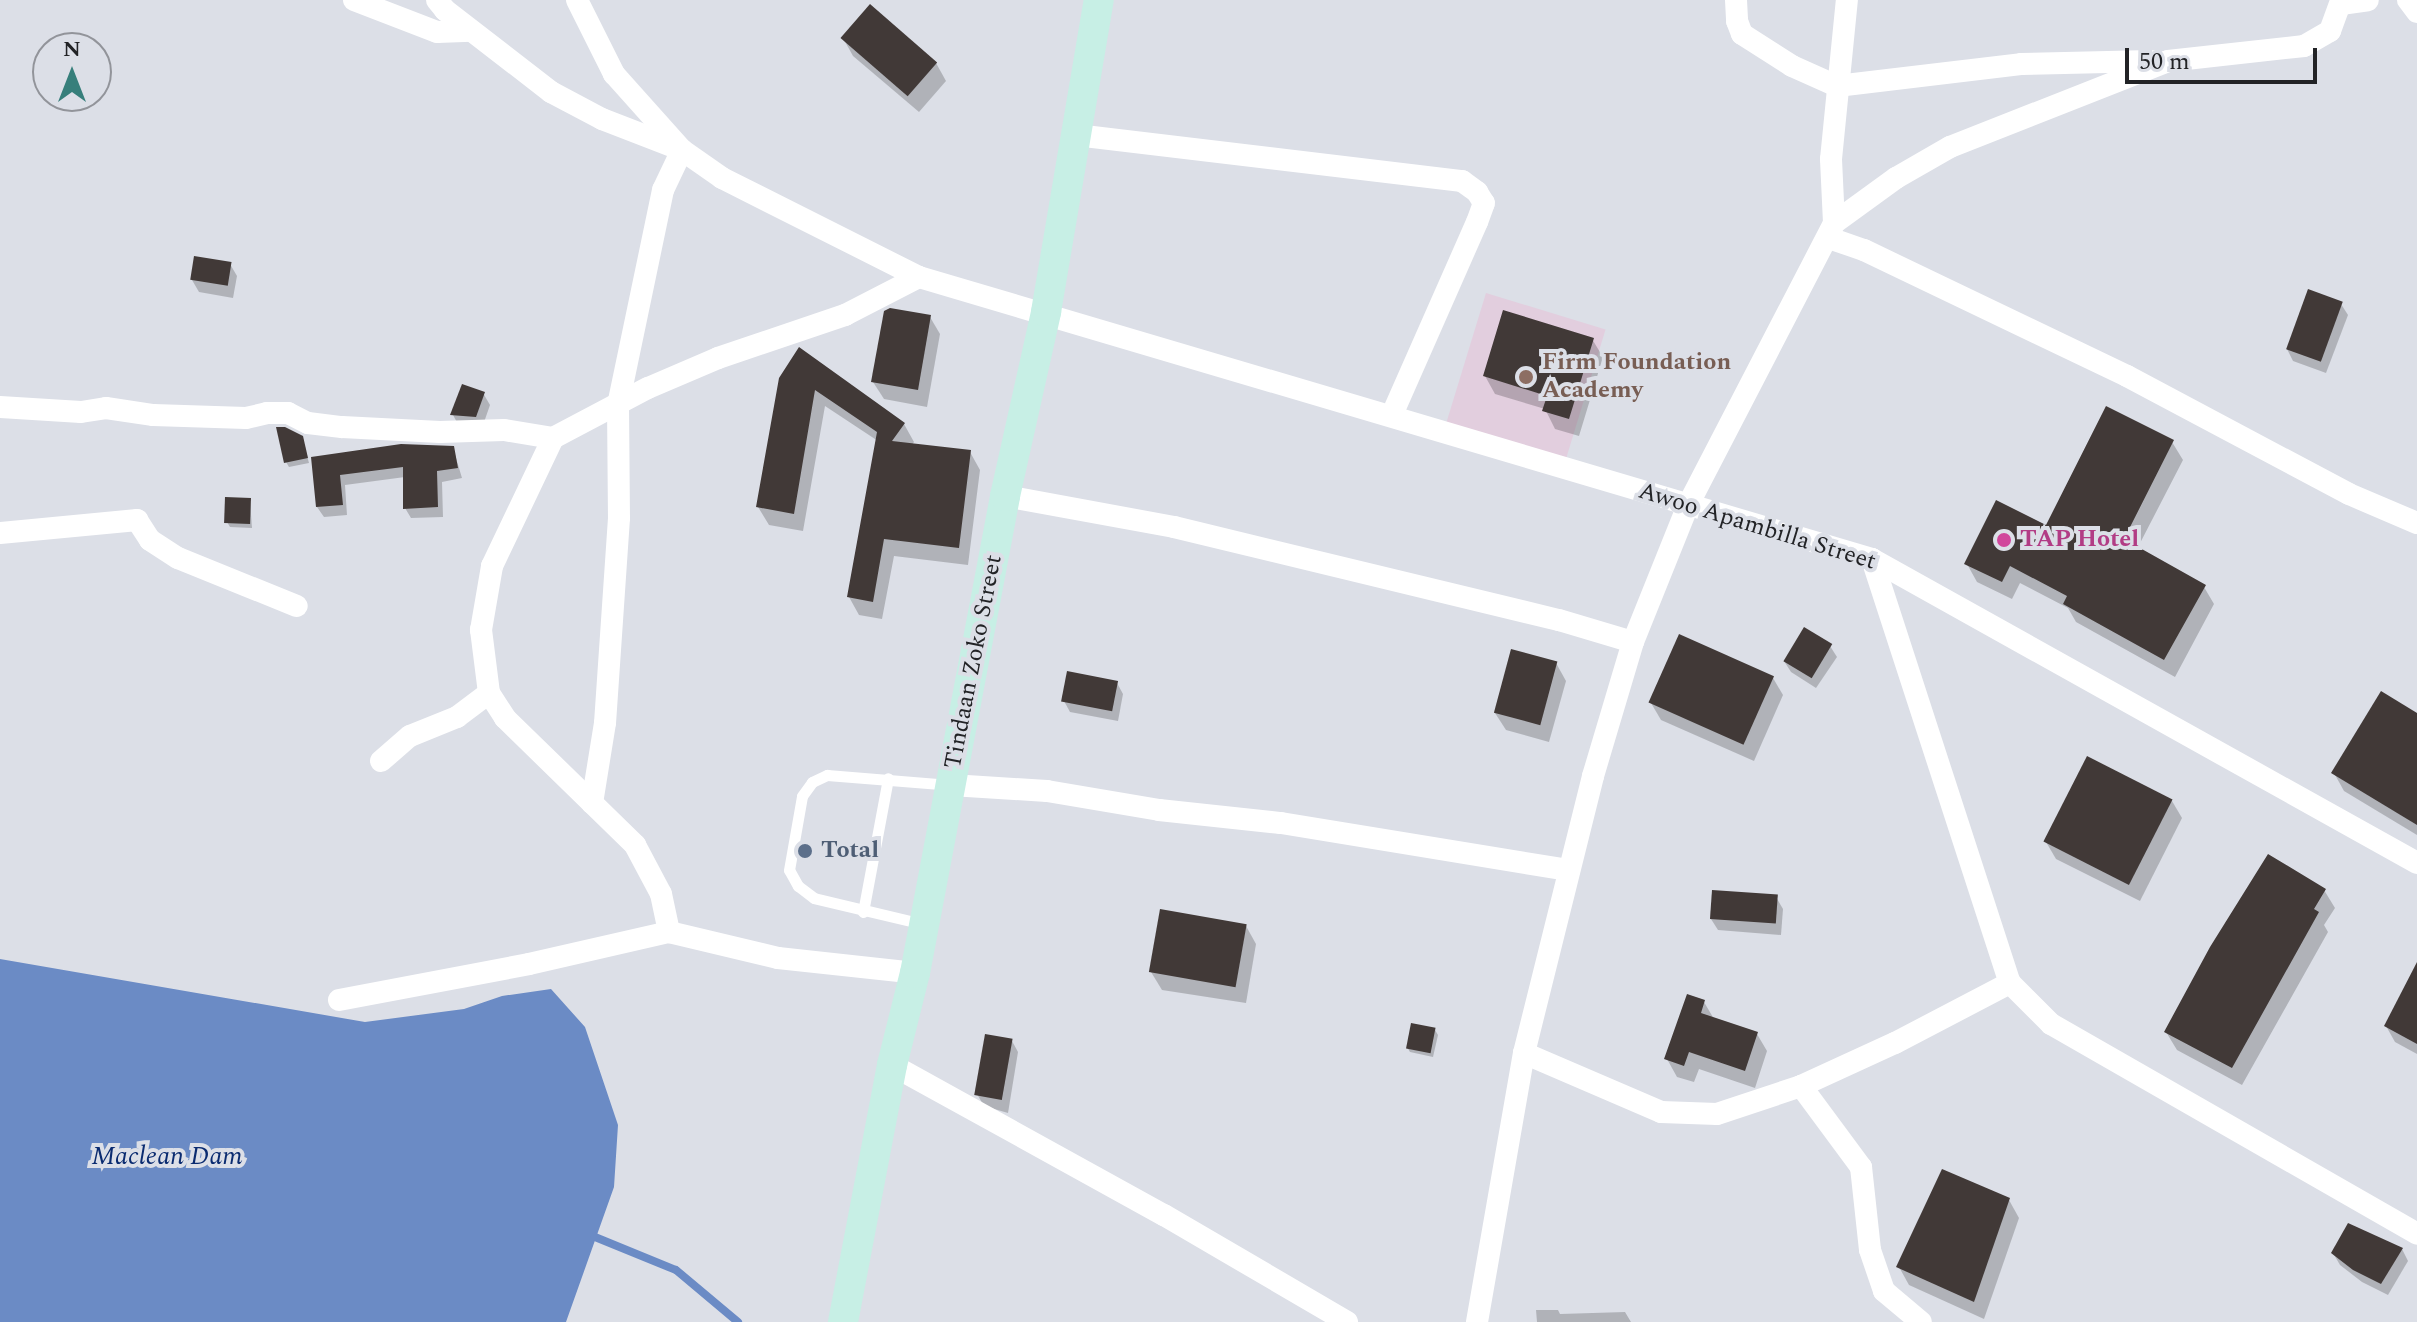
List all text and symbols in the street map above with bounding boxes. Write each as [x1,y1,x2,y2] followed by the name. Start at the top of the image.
[32,32,112,112] north arrow
[2129,32,2321,82] scale bar
[63,33,81,66] text: N
[2139,44,2190,80] text: 50 m
[1542,349,1731,405] place label: Firm Foundation Academy
[1517,368,1535,386] marker: Firm Foundation Academy
[1635,477,1879,577] street label: Awoo Apambilla Street
[2020,526,2139,554] place label: TAP Hotel
[1995,531,2013,549] marker: TAP Hotel
[939,553,1009,771] street label: Tindaan Zoko Street
[821,837,879,865] place label: Total
[796,842,814,860] marker: Total
[91,1141,243,1173] water label: Maclean Dam

